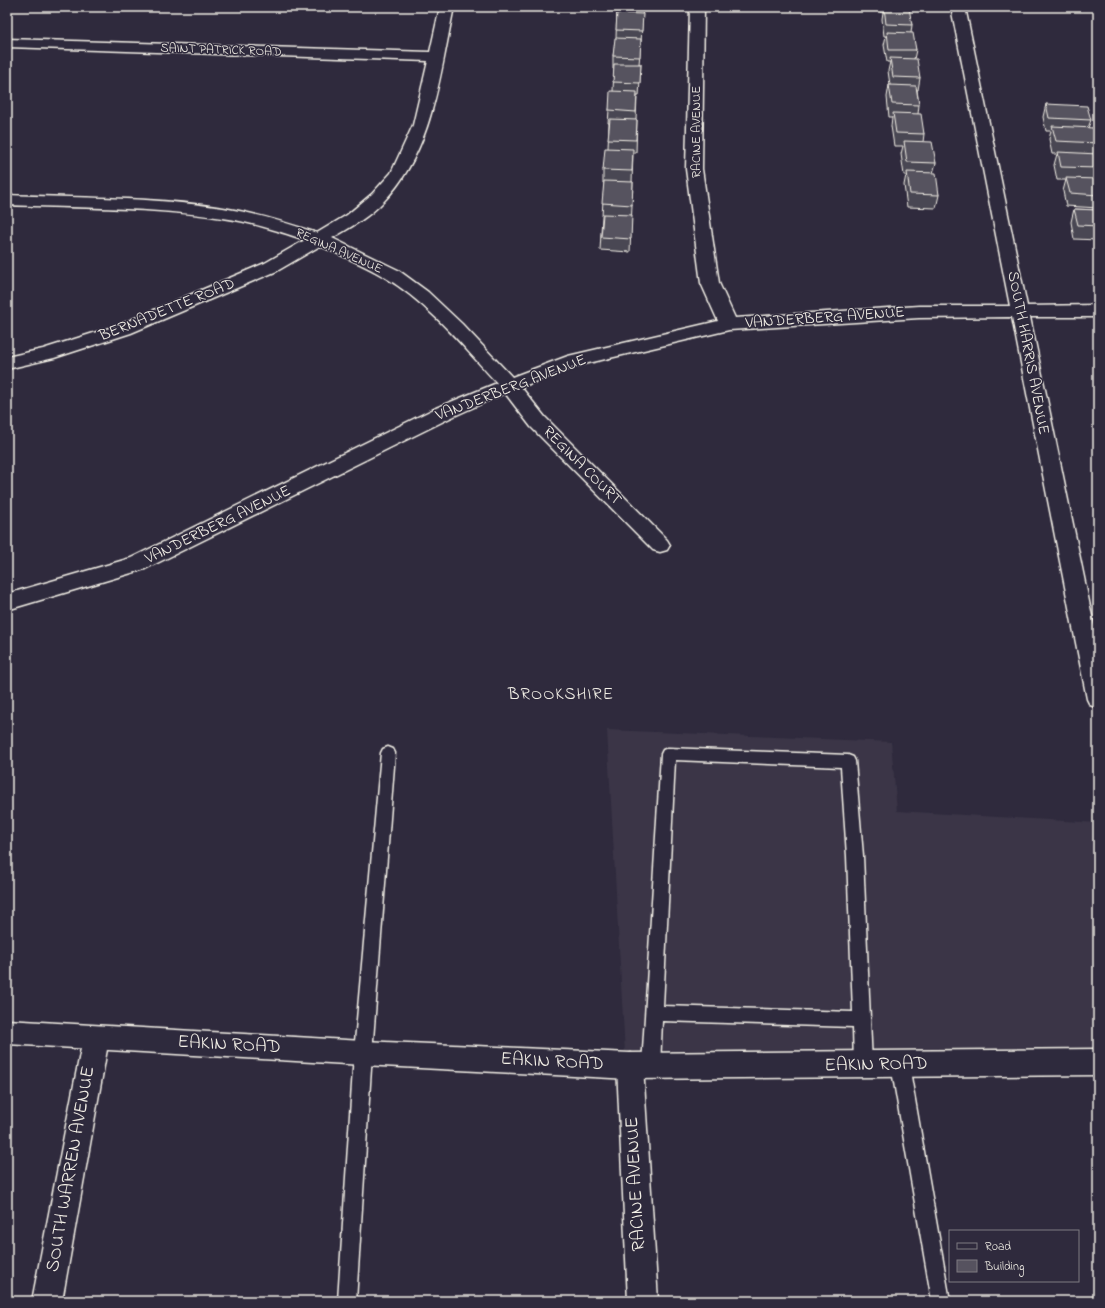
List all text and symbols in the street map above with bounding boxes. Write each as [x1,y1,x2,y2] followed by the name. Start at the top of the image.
[160,38,282,62] street label: SAINT PATRICK ROAD
[687,86,706,178] street label: RACINE AVENUE
[293,223,386,279] street label: REGINA AVENUE
[1000,269,1056,437] street label: SOUTH HARRIS AVENUE
[95,272,239,349] street label: BERNADETTE ROAD
[744,300,905,336] street label: VANDERBERG AVENUE
[431,348,590,428] street label: VANDERBERG AVENUE
[537,421,627,511] street label: REGINA COURT
[140,479,295,571] street label: VANDERBERG AVENUE
[507,682,614,707] district label: BROOKSHIRE
[177,1029,281,1061] street label: EAKIN ROAD
[500,1046,604,1078] street label: EAKIN ROAD
[824,1051,928,1079] street label: EAKIN ROAD
[40,1064,102,1274] street label: SOUTH WARREN AVENUE
[619,1116,653,1252] street label: RACINE AVENUE
[949,1230,1079,1282] legend
[985,1238,1011,1256] text: Road
[984,1258,1024,1277] text: Building

